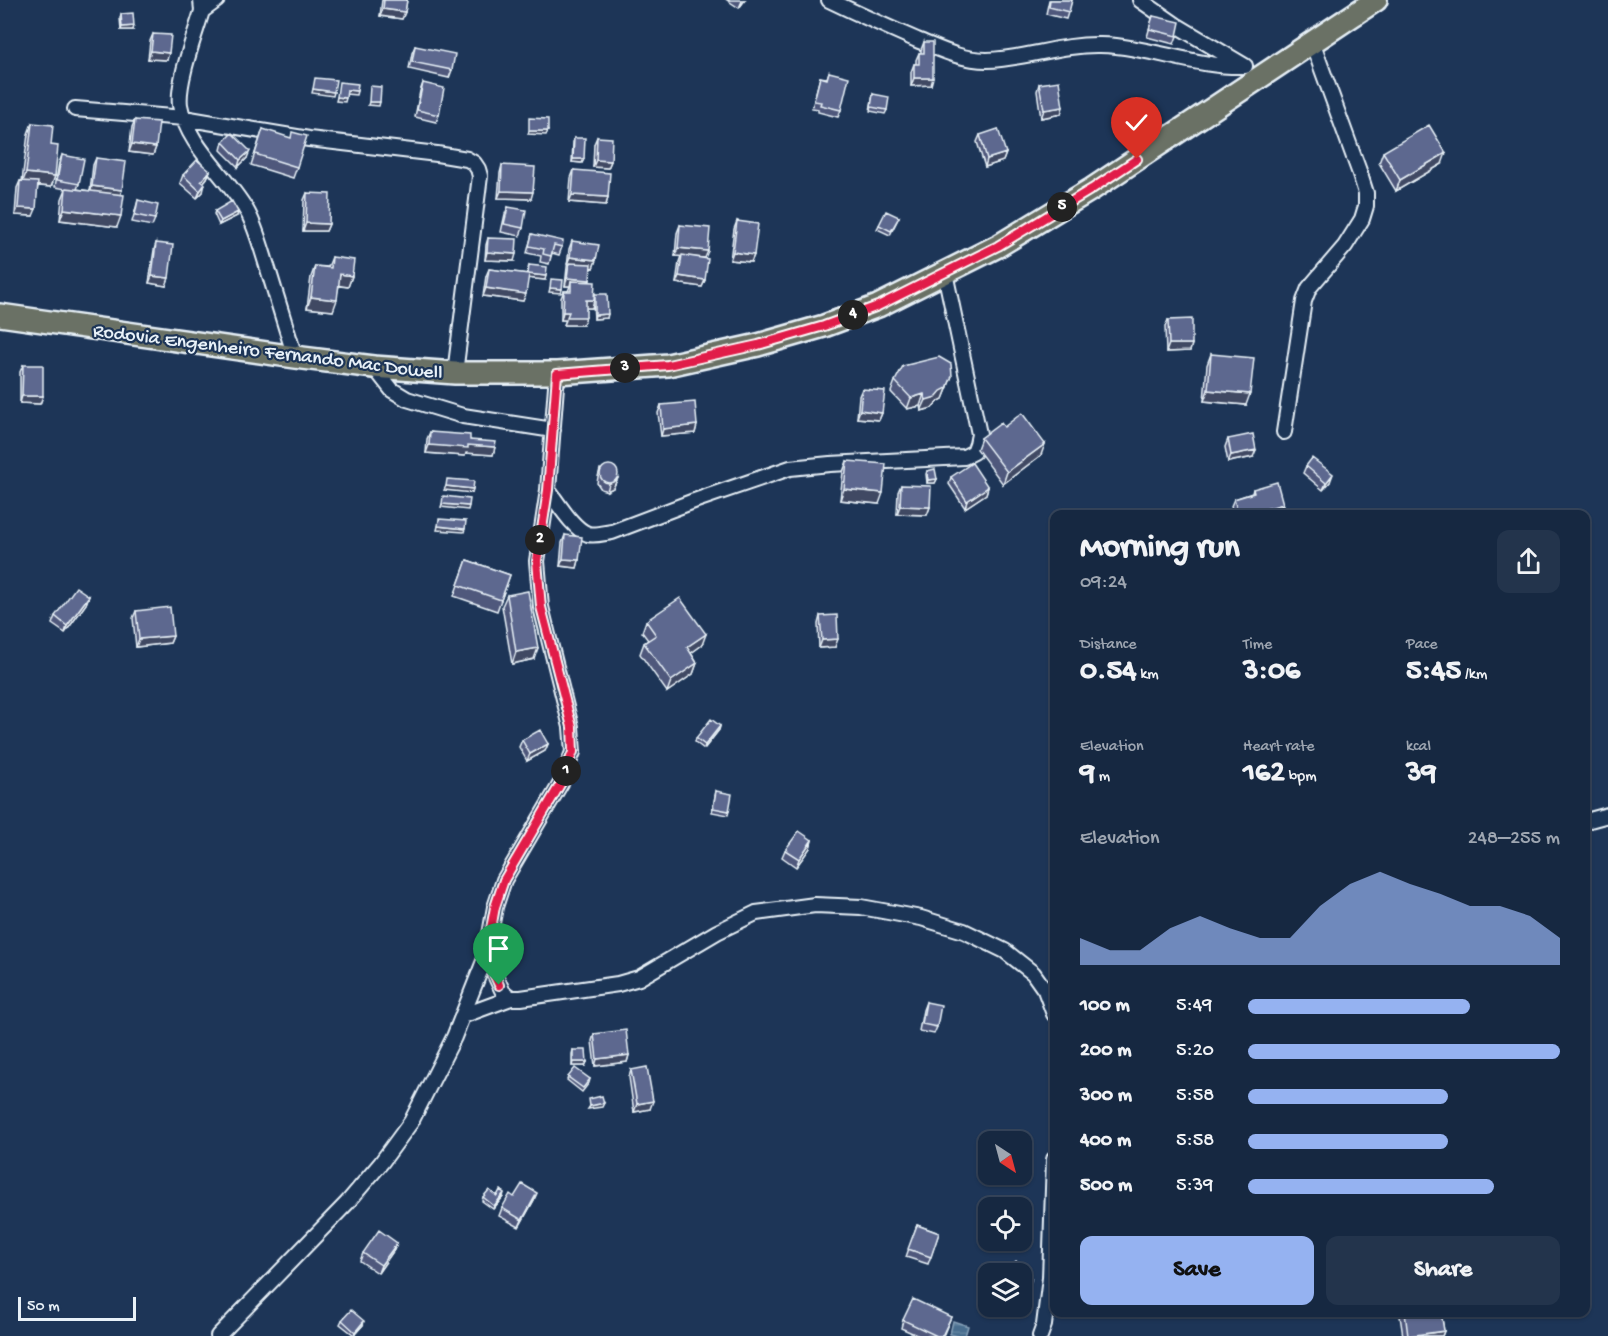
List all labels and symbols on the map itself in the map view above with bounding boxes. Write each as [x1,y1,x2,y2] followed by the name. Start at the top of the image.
[1111,97,1162,159] pin
[1047,192,1077,222] pin: 5
[838,300,868,330] pin: 4
[92,321,444,386] street label: Rodovia Engenheiro Fernando Mac Dowell
[610,353,640,383] pin: 3
[525,525,555,555] pin: 2
[551,756,581,786] pin: 1
[473,923,524,985] pin
[978,1131,1032,1185] north arrow
[18,1294,136,1322] scale bar

